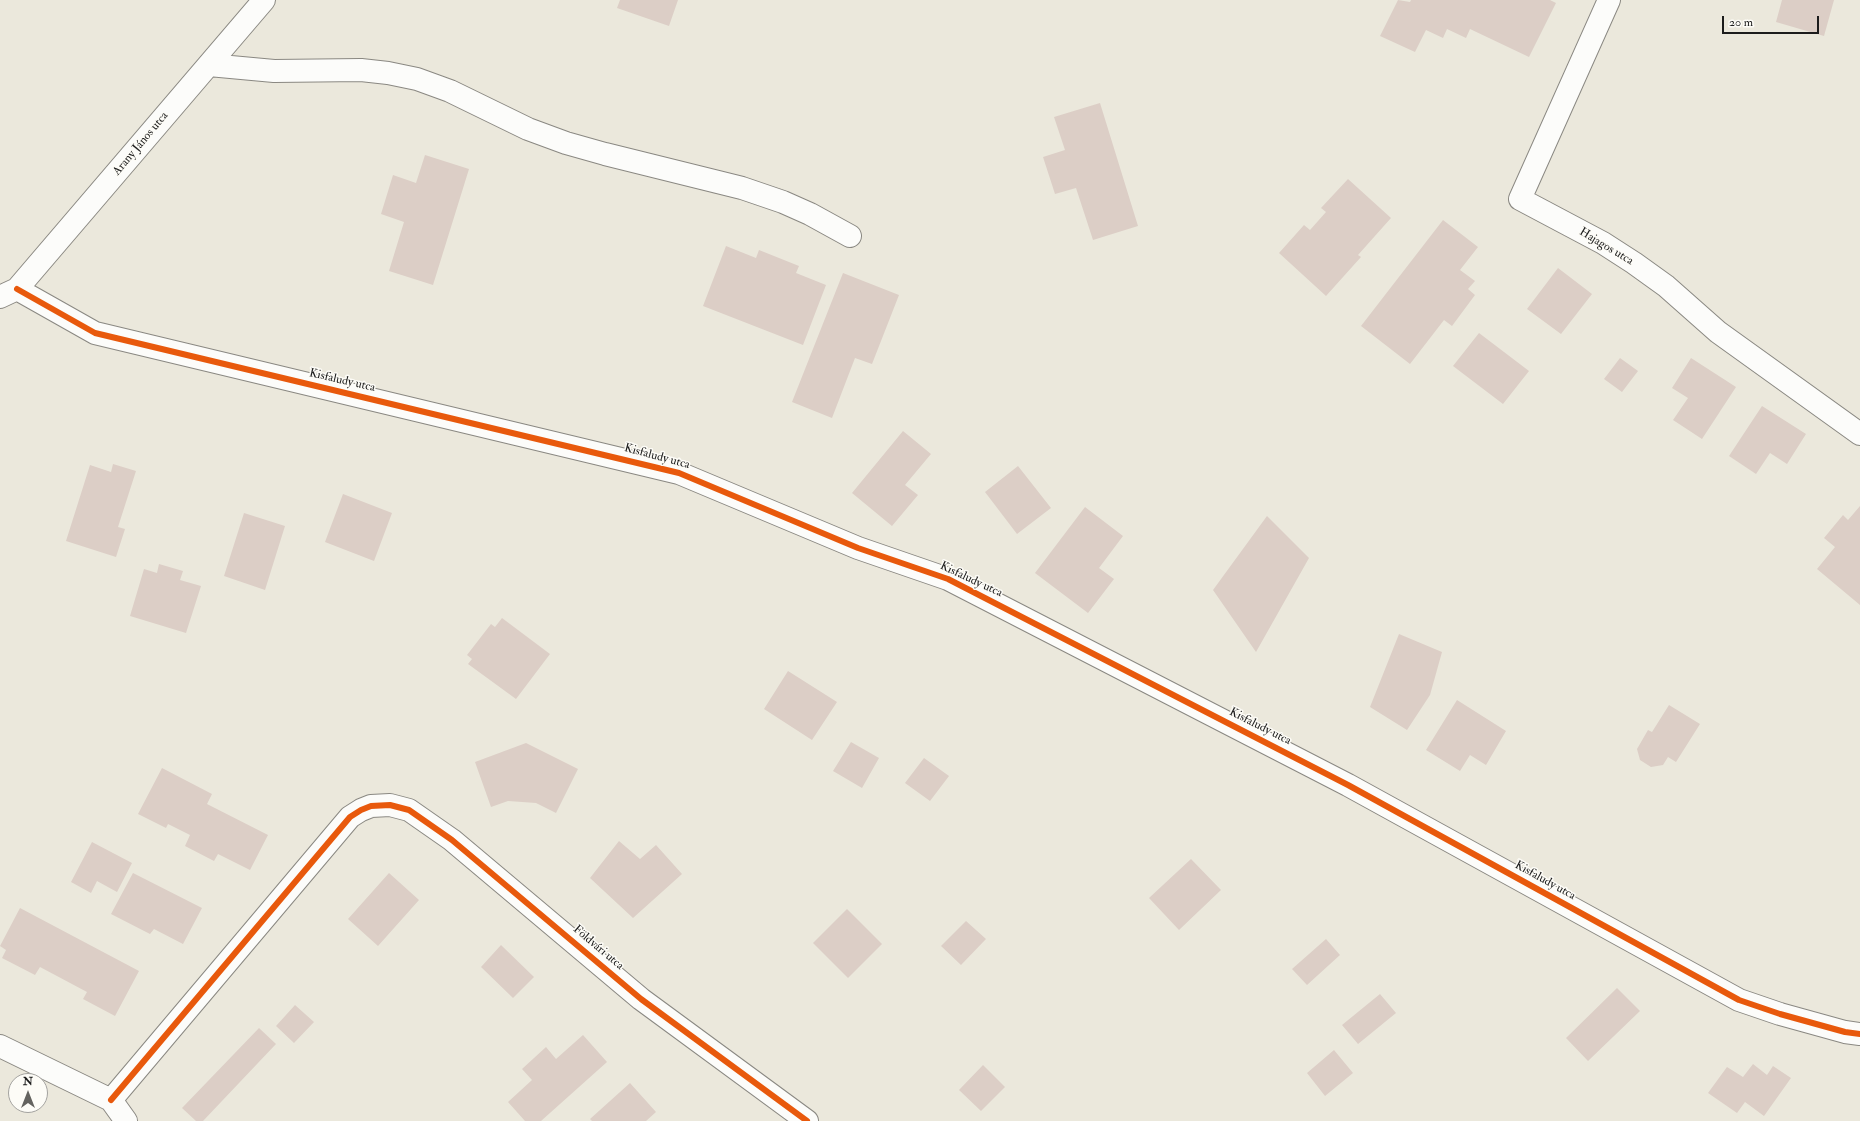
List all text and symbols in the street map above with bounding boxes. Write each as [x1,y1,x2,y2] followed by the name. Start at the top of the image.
[1724,8,1821,34] scale bar
[1729,15,1753,30] text: 20 m
[110,109,172,179] street label: Arany János utca
[1576,225,1636,269] street label: Hajagos utca
[308,366,376,396] street label: Kisfaludy utca
[623,441,691,473] street label: Kisfaludy utca
[937,559,1005,601] street label: Kisfaludy utca
[1227,705,1293,749] street label: Kisfaludy utca
[1512,858,1578,904] street label: Kisfaludy utca
[570,923,626,973] street label: Földvári utca
[8,1073,48,1113] north arrow
[23,1075,33,1088] text: N

